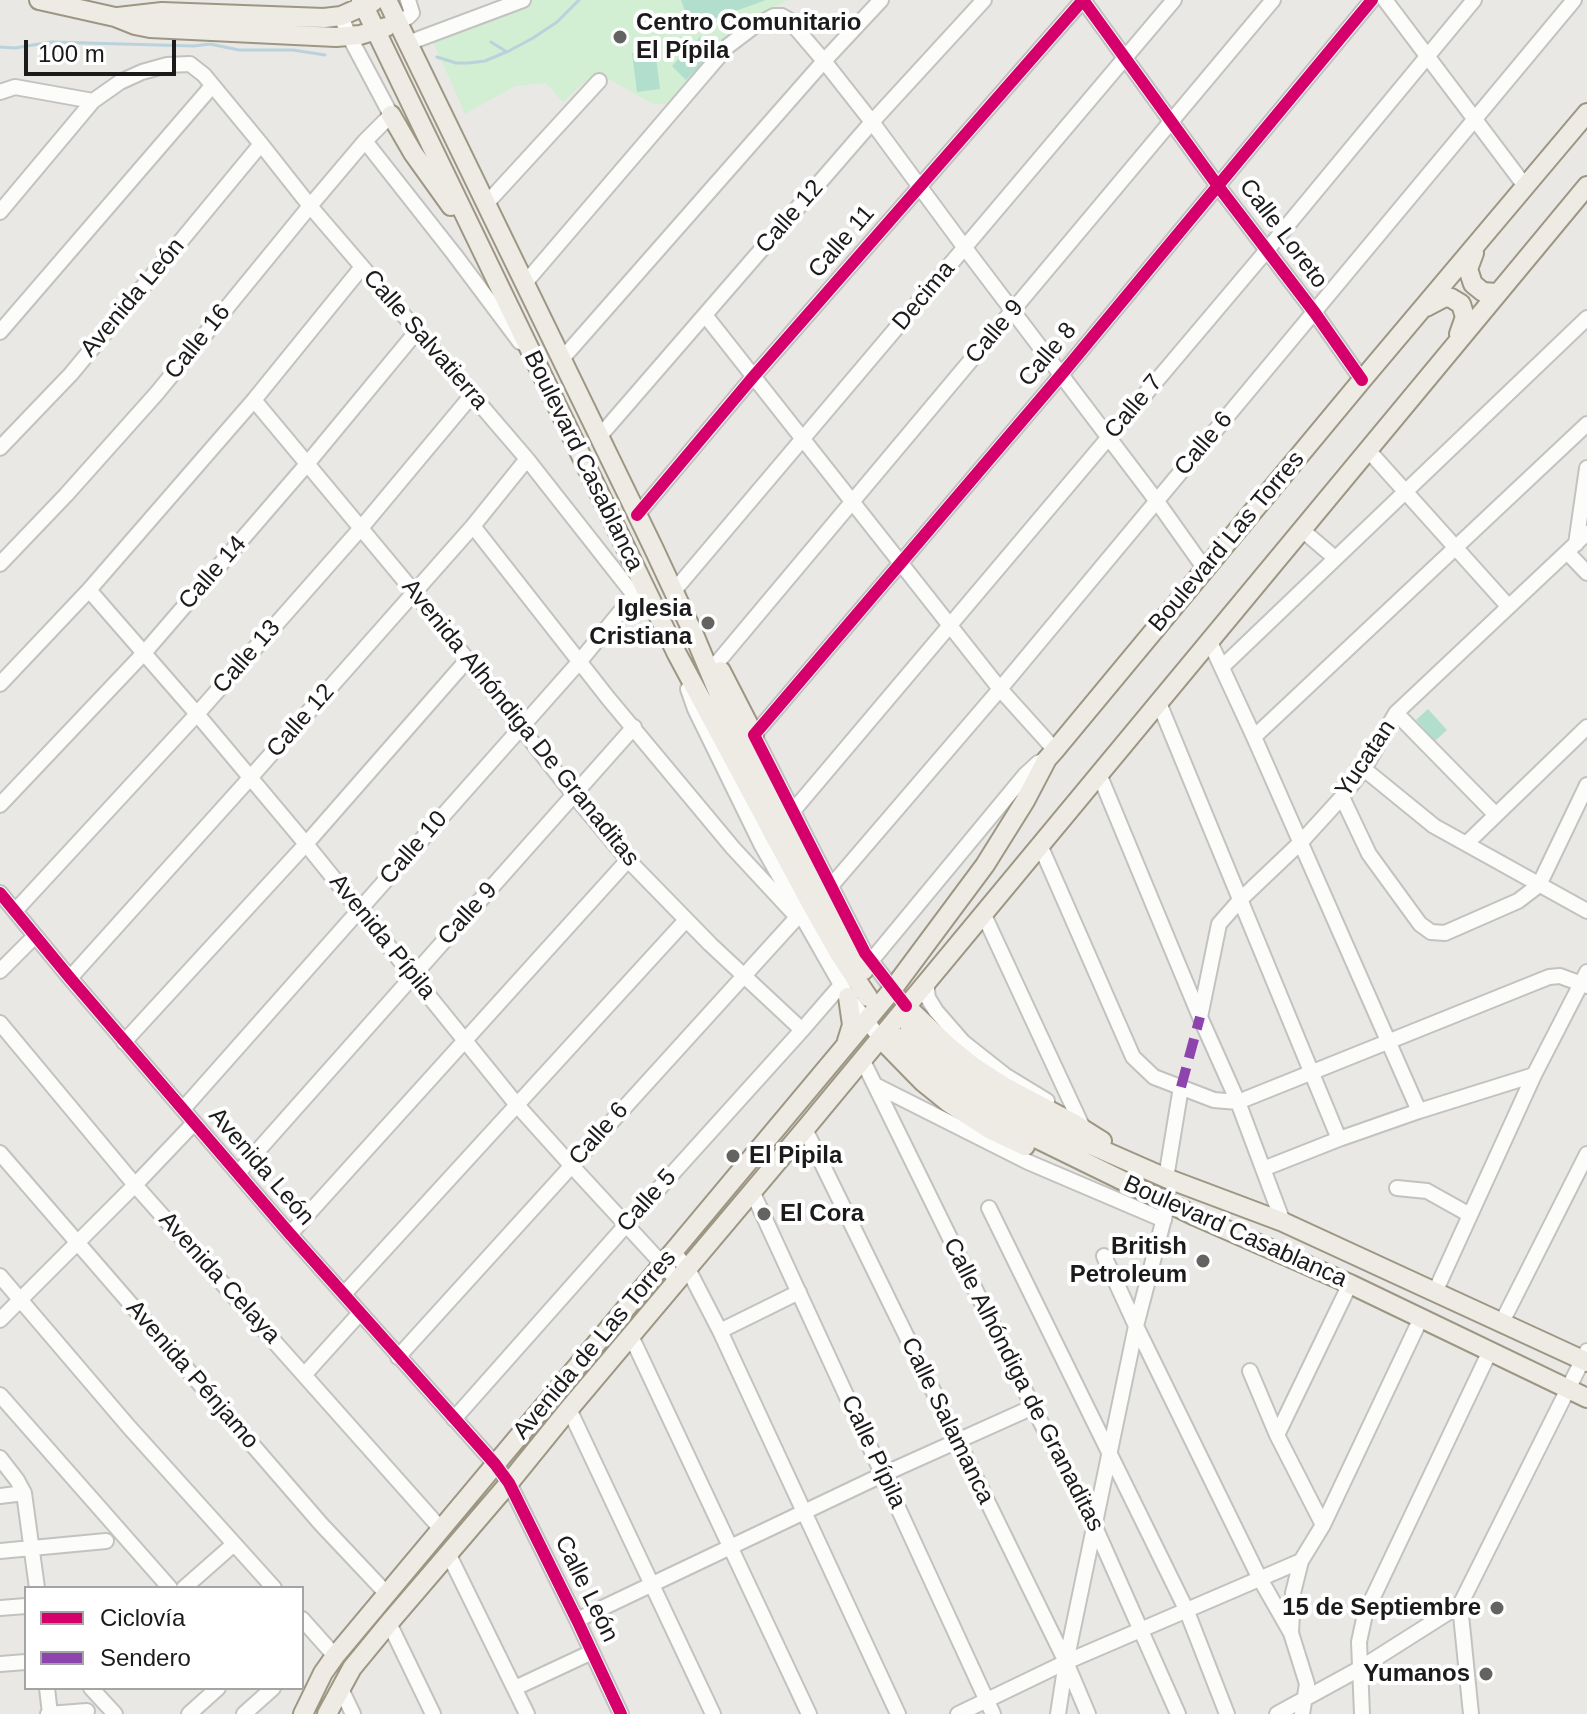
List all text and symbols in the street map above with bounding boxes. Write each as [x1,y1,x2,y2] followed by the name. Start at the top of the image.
[636,9,861,65] place label: Centro Comunitario El Pípila
[28,24,180,74] scale bar
[611,28,629,46] marker: Centro Comunitario El Pípila
[38,40,105,67] text: 100 m
[750,174,830,260] street label: Calle 12
[1233,174,1333,294] street label: Calle Loreto
[803,200,881,284] street label: Calle 11
[75,233,191,363] street label: Avenida León
[887,256,961,336] street label: Decima
[356,264,494,416] street label: Calle Salvatierra
[960,294,1030,370] street label: Calle 9
[159,299,237,385] street label: Calle 16
[1013,317,1083,393] street label: Calle 8
[517,346,649,576] street label: Boulevard Casablanca
[1099,369,1169,445] street label: Calle 7
[1169,406,1239,482] street label: Calle 6
[1143,446,1311,638] street label: Boulevard Las Torres
[173,530,253,616] street label: Calle 14
[395,574,645,872] street label: Avenida Alhóndiga De Granaditas
[589,595,692,651] place label: Iglesia Cristiana
[207,614,287,700] street label: Calle 13
[699,614,717,632] marker: Iglesia Cristiana
[261,678,341,764] street label: Calle 12
[1330,715,1402,803] street label: Yucatan
[374,805,454,891] street label: Calle 10
[323,868,441,1006] street label: Avenida Pípila
[432,877,504,951] street label: Calle 9
[563,1097,635,1171] street label: Calle 6
[202,1102,320,1232] street label: Avenida León
[749,1142,842,1170] place label: El Pipila
[724,1147,742,1165] marker: El Pipila
[611,1164,683,1238] street label: Calle 5
[1119,1170,1351,1294] street label: Boulevard Casablanca
[780,1200,864,1228] place label: El Cora
[755,1205,773,1223] marker: El Cora
[152,1206,286,1350] street label: Avenida Celaya
[936,1233,1110,1537] street label: Calle Alhóndiga de Granaditas
[1070,1233,1187,1289] place label: British Petroleum
[507,1244,683,1446] street label: Avenida de Las Torres
[1194,1252,1212,1270] marker: British Petroleum
[120,1295,264,1455] street label: Avenida Pénjamo
[894,1333,1000,1509] street label: Calle Salamanca
[834,1391,912,1513] street label: Calle Pípila
[548,1531,624,1647] street label: Calle León
[24,1586,304,1690] legend
[1282,1594,1481,1622] place label: 15 de Septiembre
[1488,1599,1506,1617] marker: 15 de Septiembre
[100,1604,185,1631] text: Ciclovía
[100,1644,191,1671] text: Sendero
[1363,1660,1470,1688] place label: Yumanos
[1477,1665,1495,1683] marker: Yumanos

